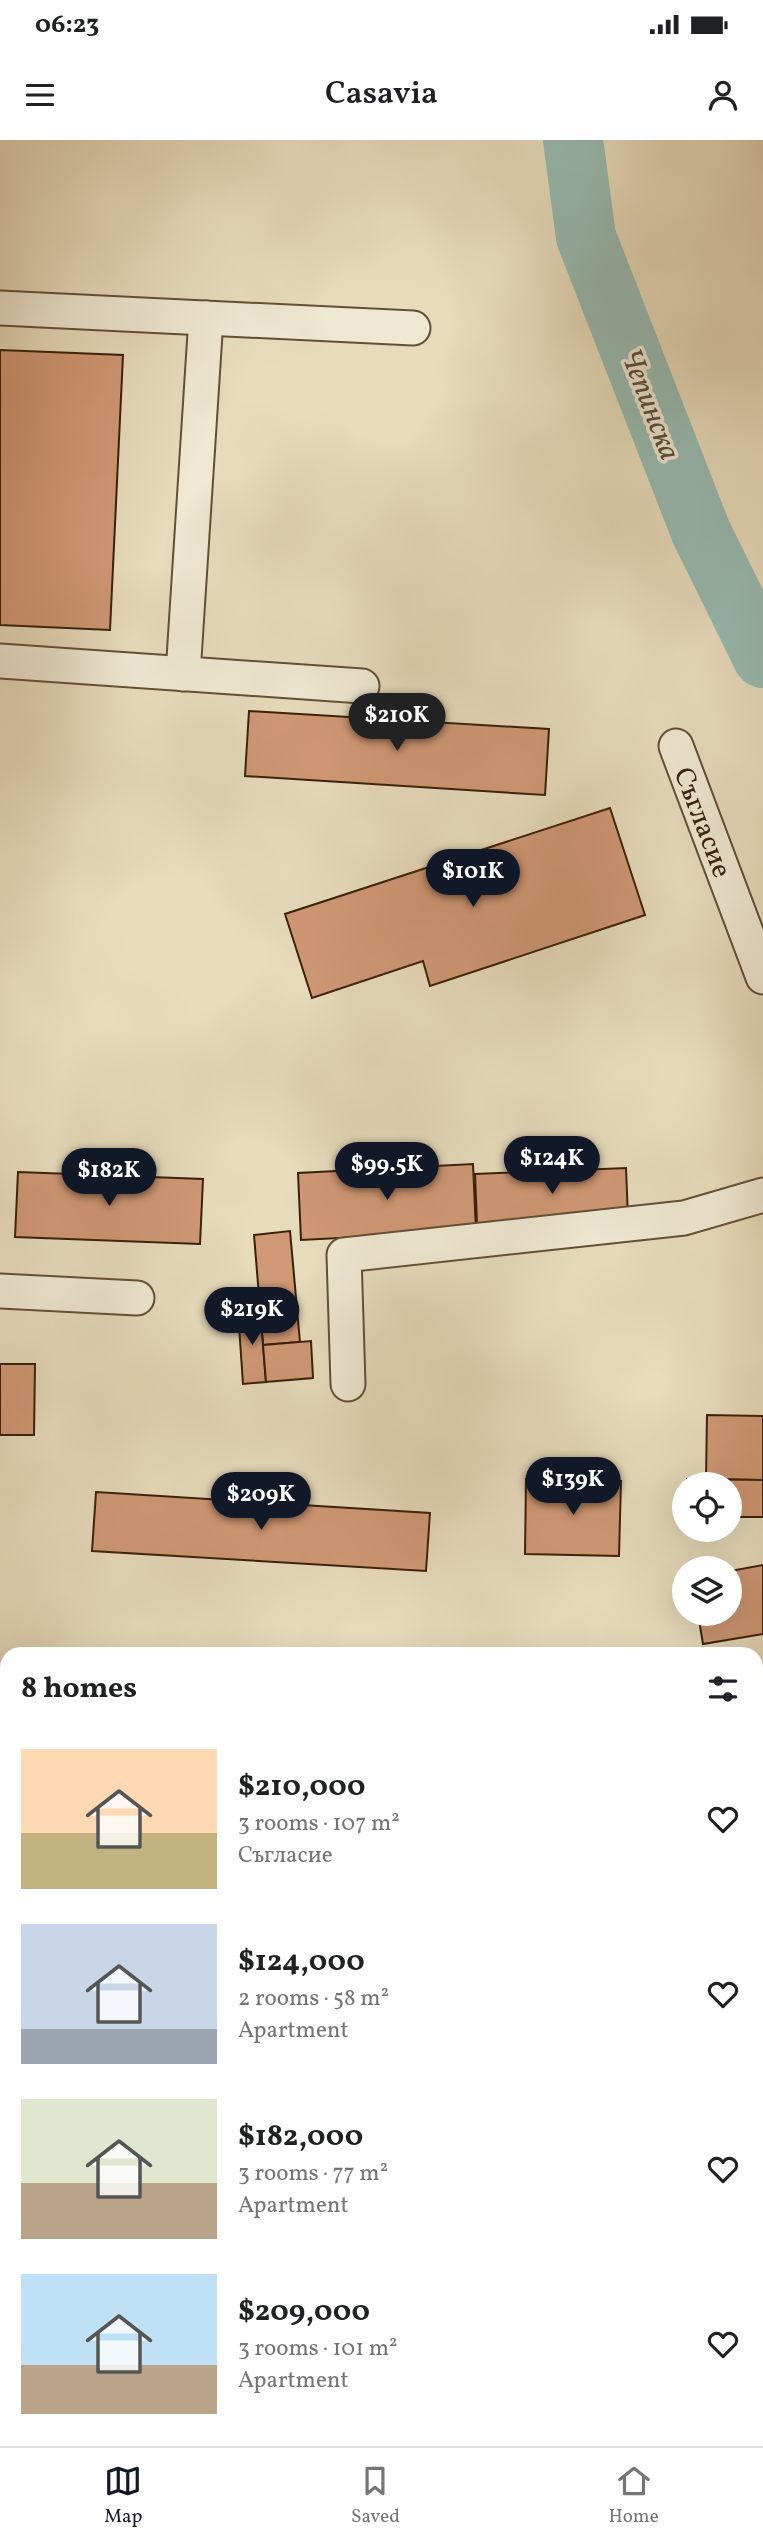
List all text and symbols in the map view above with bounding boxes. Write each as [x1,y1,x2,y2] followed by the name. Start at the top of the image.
[35,7,99,43] text: 06:23
[325,73,438,117] text: Casavia
[21,76,59,114] icon: menu
[704,76,742,114] icon: person
[609,343,690,467] water label: Чепинска
[348,694,446,753] pin: $210K
[365,700,429,732] text: $210K
[663,762,741,884] street label: Съгласие
[424,850,522,909] pin: $101K
[442,856,504,888] text: $101K
[503,1136,601,1196] pin: $124K
[330,1142,444,1202] pin: $99.5K
[520,1143,584,1175] text: $124K
[60,1149,158,1208] pin: $182K
[351,1149,423,1181] text: $99.5K
[78,1155,141,1187] text: $182K
[203,1288,301,1347] pin: $219K
[220,1294,284,1326] text: $219K
[524,1458,622,1517] pin: $139K
[542,1464,604,1496] text: $139K
[212,1472,310,1532] pin: $209K
[672,1472,742,1626] map controls
[672,1472,742,1542] button: locate
[227,1479,295,1511] text: $209K
[672,1556,742,1626] button: layers
[21,1668,137,1710] text: 8 homes
[704,1670,742,1708] icon: filters
[238,1766,366,1808] text: $210,000
[77,1777,161,1861] icon: home
[704,1800,742,1838] icon: heart
[238,1808,400,1840] text: 3 rooms · 107 m²
[238,1840,333,1872] text: Съгласие
[238,1941,365,1983] text: $124,000
[77,1952,161,2036] icon: home
[704,1975,742,2013] icon: heart
[238,1983,389,2015] text: 2 rooms · 58 m²
[238,2015,349,2047] text: Apartment
[238,2116,363,2158] text: $182,000
[77,2127,161,2211] icon: home
[704,2150,742,2188] icon: heart
[238,2158,388,2190] text: 3 rooms · 77 m²
[238,2190,349,2222] text: Apartment
[238,2291,370,2333] text: $209,000
[77,2302,161,2386] icon: home
[704,2325,742,2363] icon: heart
[238,2333,398,2365] text: 3 rooms · 101 m²
[238,2365,349,2397] text: Apartment
[104,2462,142,2530] tab: Map
[351,2462,400,2530] tab: Saved
[608,2462,659,2530] tab: Home

